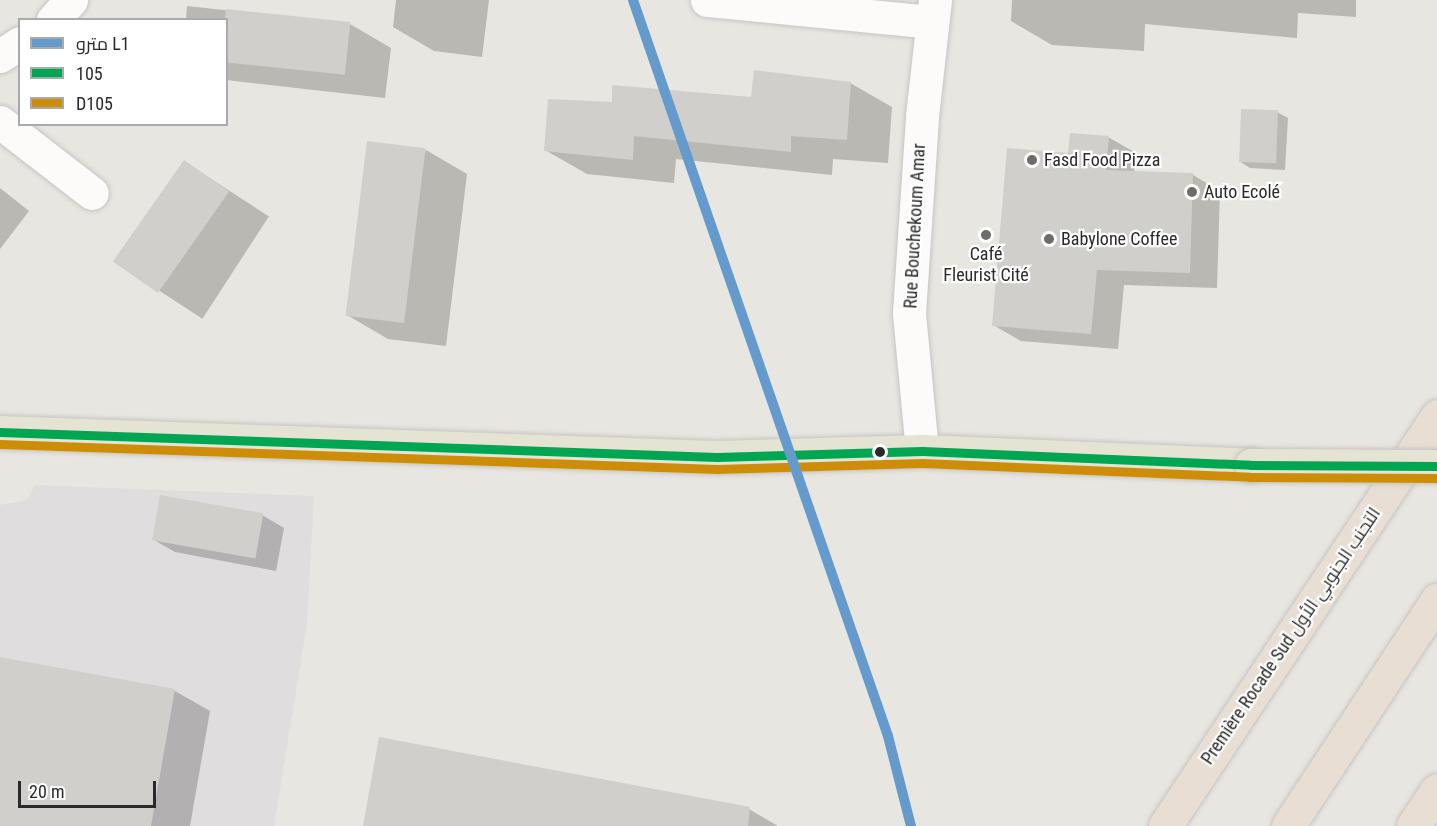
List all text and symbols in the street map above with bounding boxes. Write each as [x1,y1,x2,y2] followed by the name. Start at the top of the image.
[18,18,228,126] legend
[76,33,130,54] text: مترو L1
[76,63,103,84] text: 105
[76,93,113,114] text: D105
[900,143,930,309] street label: Rue Bouchekoum Amar
[1044,149,1160,171] place label: Fasd Food Pizza
[1025,153,1039,167] marker: Fasd Food Pizza
[1204,181,1280,203] place label: Auto Ecolé
[1185,185,1199,199] marker: Auto Ecolé
[979,228,993,242] marker: Café Fleurist Cité
[1061,228,1177,250] place label: Babylone Coffee
[1042,232,1056,246] marker: Babylone Coffee
[943,244,1029,286] place label: Café Fleurist Cité
[874,446,886,458] unlabelled marker
[1197,503,1385,769] street label: Première Rocade Sud التجنب الجنوبي الأول
[21,769,159,807] scale bar
[29,781,64,802] text: 20 m

